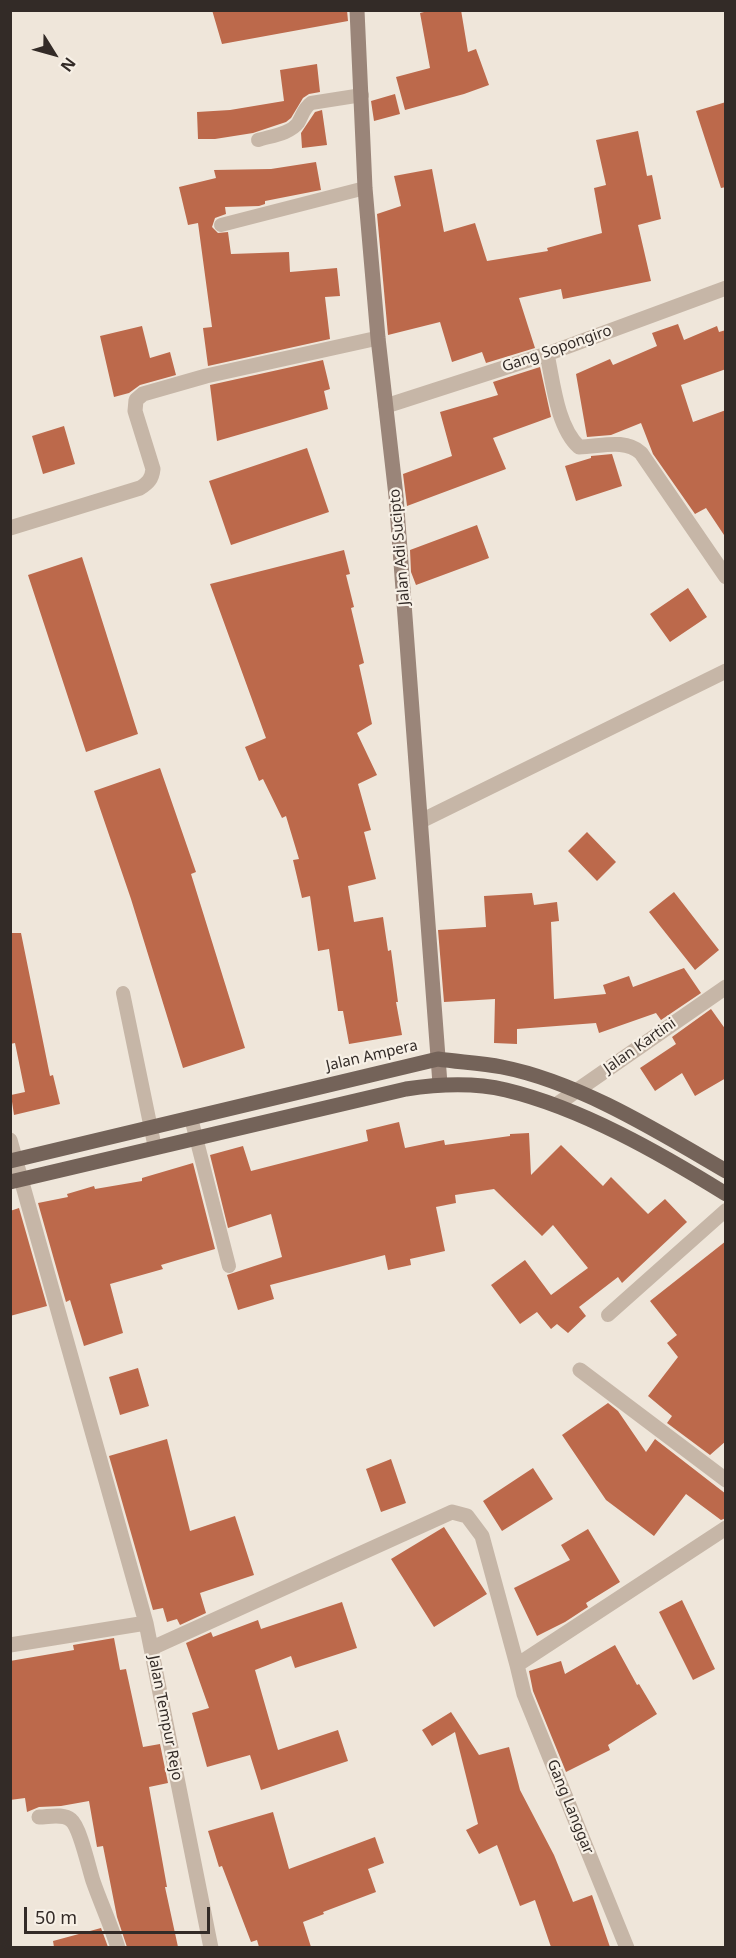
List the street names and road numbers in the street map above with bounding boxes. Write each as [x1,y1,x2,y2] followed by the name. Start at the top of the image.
[500,322,614,376] street label: Gang Sopongiro
[386,488,414,606] street label: Jalan Adi Sucipto
[600,1014,680,1078] street label: Jalan Kartini
[324,1037,420,1075] street label: Jalan Ampera
[144,1654,186,1782] street label: Jalan Tempur Rejo
[543,1757,597,1857] street label: Gang Langgar

